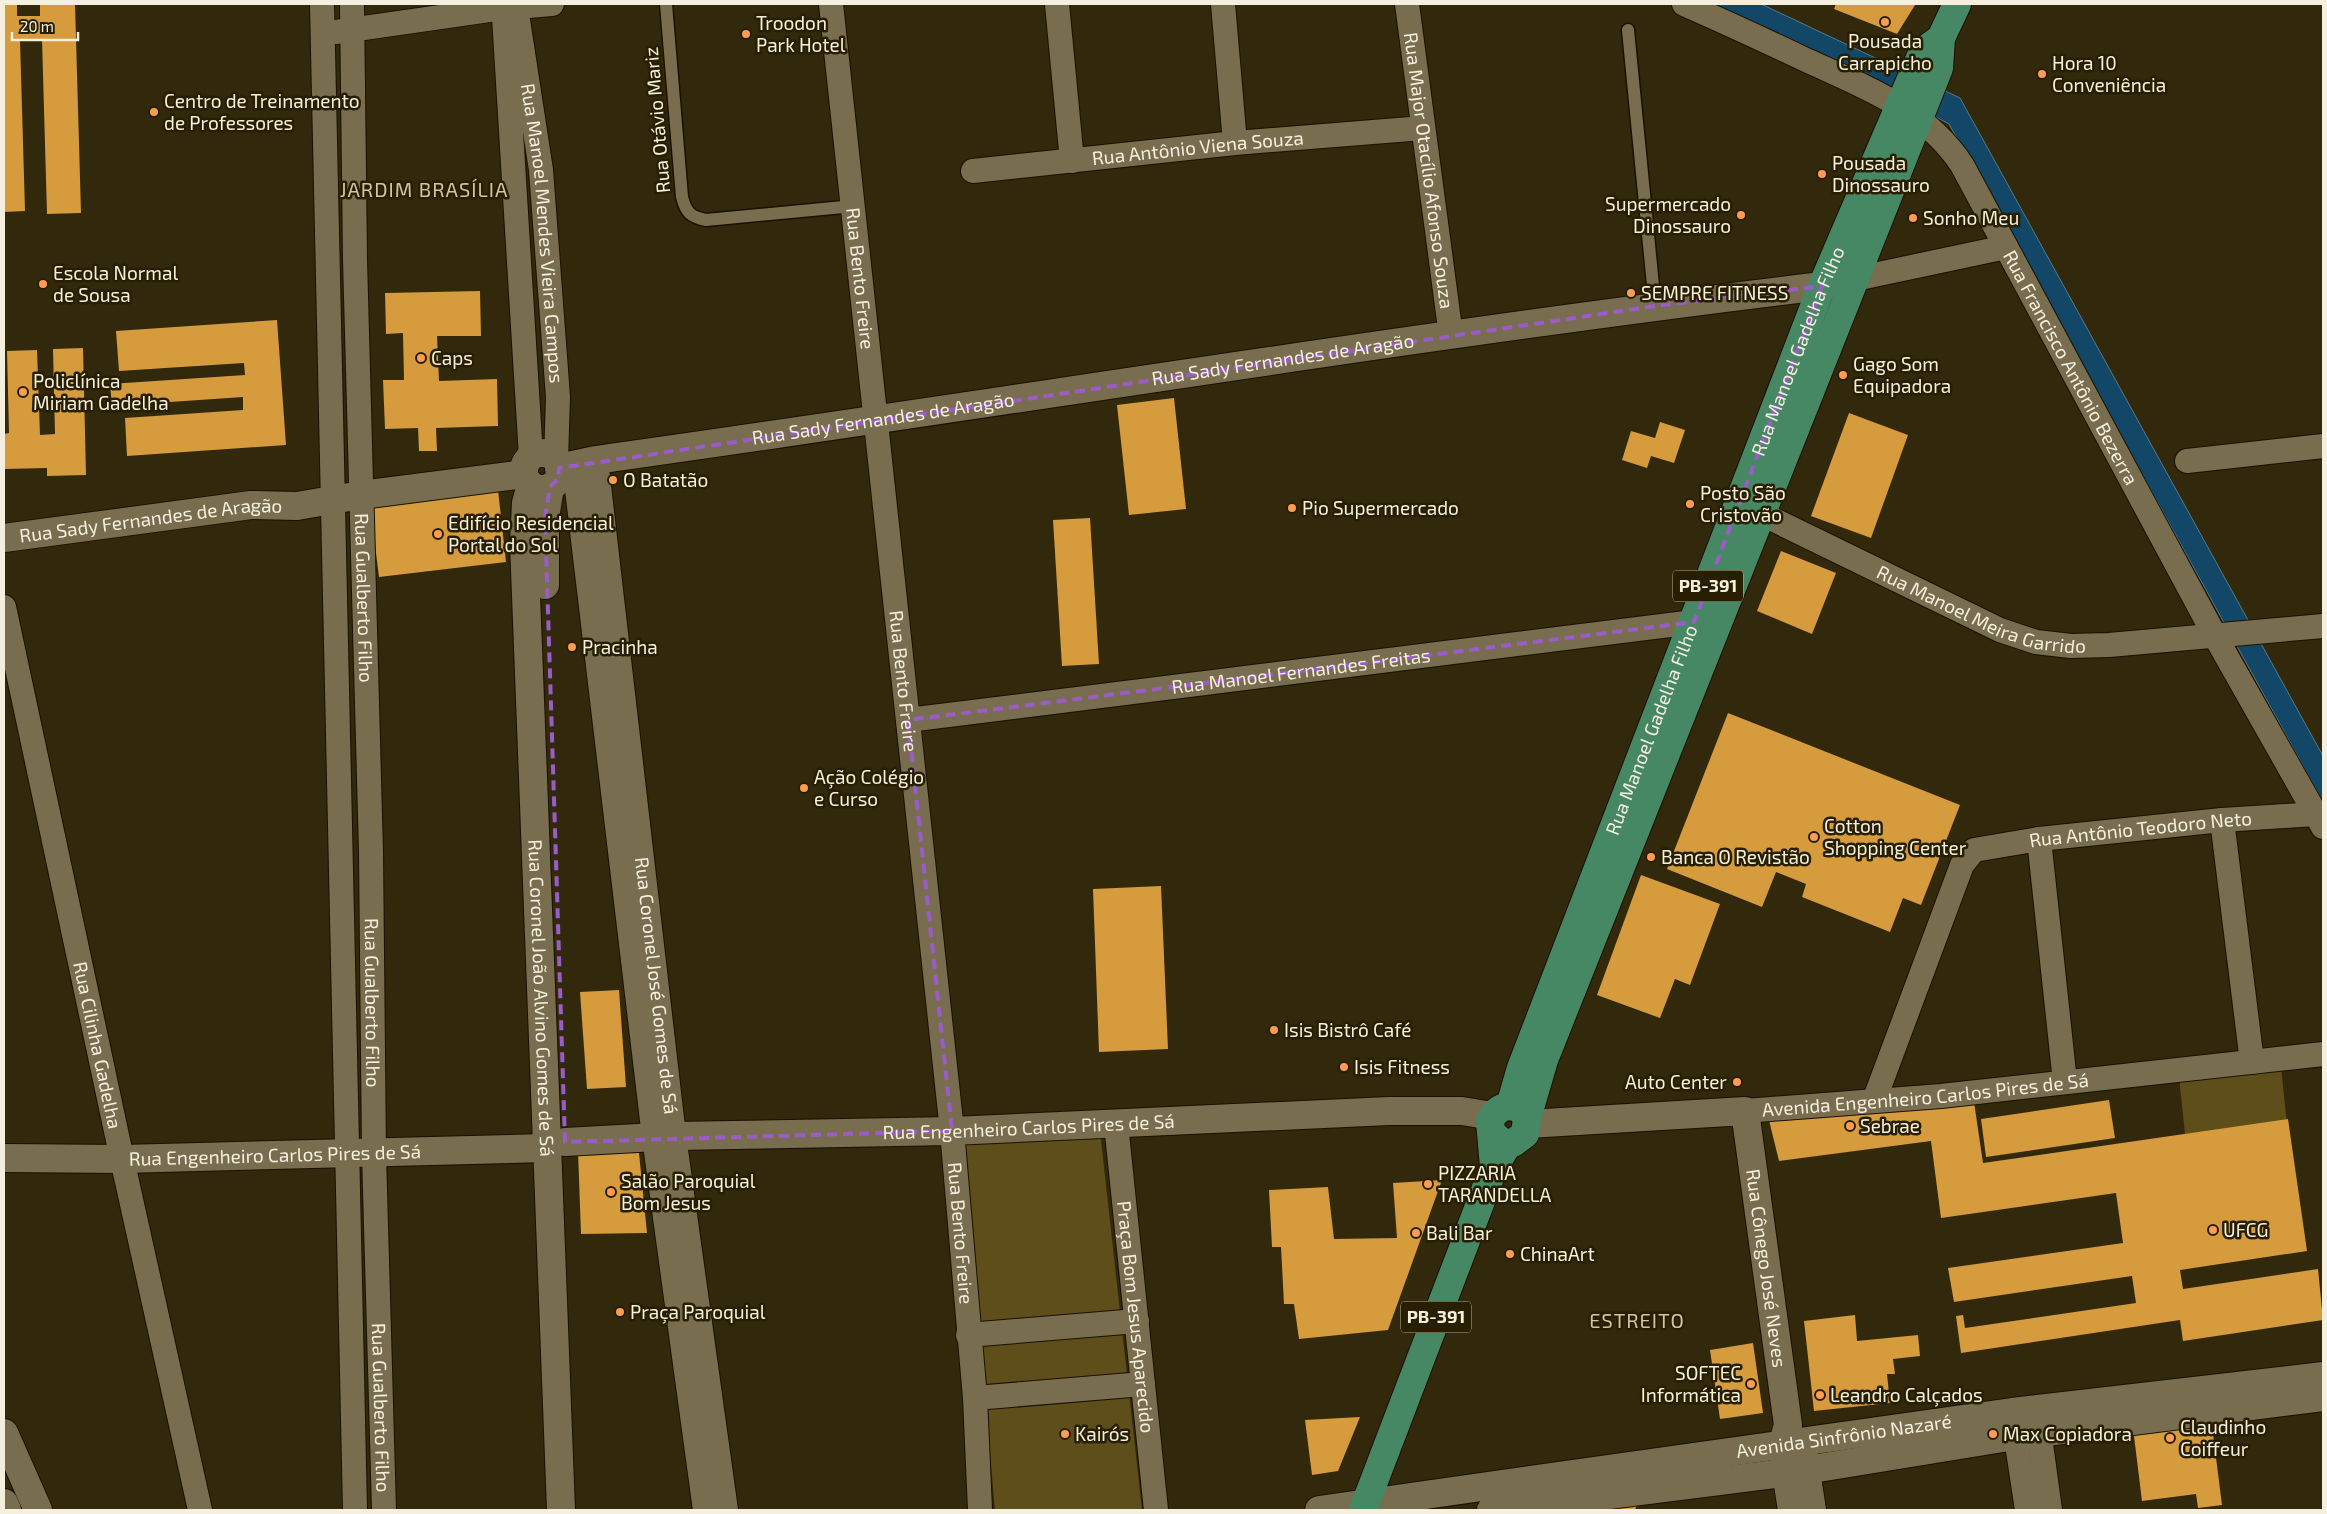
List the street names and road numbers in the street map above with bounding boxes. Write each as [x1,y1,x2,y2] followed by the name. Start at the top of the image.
[1400,31,1459,310] street label: Rua Major Otacílio Afonso Souza
[639,46,674,194] street label: Rua Otávio Mariz
[517,82,569,384] street label: Rua Manoel Mendes Vieira Campos
[1091,126,1305,169] street label: Rua Antônio Viena Souza
[842,206,880,350] street label: Rua Bento Freire
[1746,243,1849,459] street label: Rua Manoel Gadelha Filho
[1999,246,2144,489] street label: Rua Francisco Antônio Bezerra
[1150,328,1415,389] street label: Rua Sady Fernandes de Aragão
[750,387,1016,449] street label: Rua Sady Fernandes de Aragão
[18,493,283,547] street label: Rua Sady Fernandes de Aragão
[351,513,378,683] street label: Rua Gualberto Filho
[1873,560,2086,657] street label: Rua Manoel Meira Garrido
[1673,570,1743,602] road number: PB-391
[885,609,923,753] street label: Rua Bento Freire
[1600,621,1702,838] street label: Rua Manoel Gadelha Filho
[1170,643,1432,698] street label: Rua Manoel Fernandes Freitas
[2027,806,2253,851] street label: Rua Antônio Teodoro Neto
[524,839,559,1157] street label: Rua Coronel João Alvino Gomes de Sá
[631,856,683,1115] street label: Rua Coronel José Gomes de Sá
[361,918,385,1088] street label: Rua Gualberto Filho
[69,959,127,1131] street label: Rua Cilinha Gadelha
[1761,1068,2090,1121] street label: Avenida Engenheiro Carlos Pires de Sá
[882,1109,1175,1143] street label: Rua Engenheiro Carlos Pires de Sá
[129,1139,421,1170] street label: Rua Engenheiro Carlos Pires de Sá
[944,1161,979,1305] street label: Rua Bento Freire
[1742,1167,1792,1369] street label: Rua Cônego José Neves
[1113,1200,1160,1434] street label: Praça Bom Jesus Aparecido
[1401,1301,1471,1332] road number: PB-391
[368,1323,396,1493] street label: Rua Gualberto Filho
[1735,1409,1953,1462] street label: Avenida Sinfrônio Nazaré

